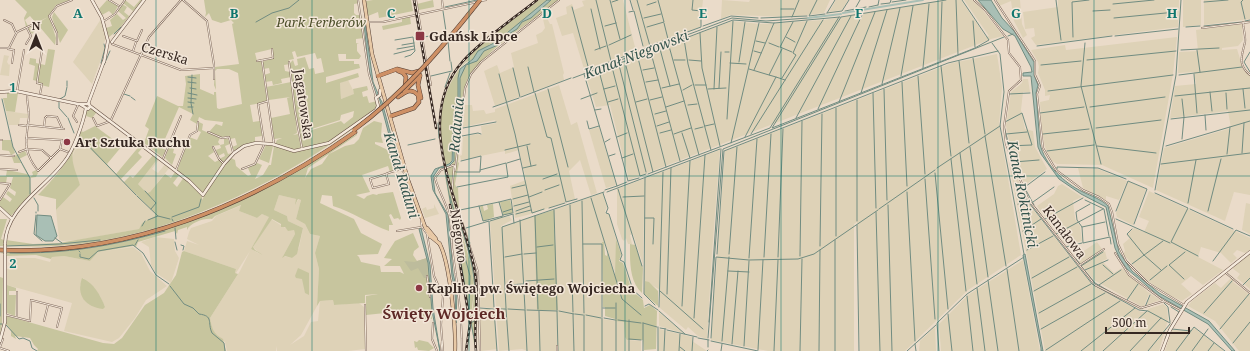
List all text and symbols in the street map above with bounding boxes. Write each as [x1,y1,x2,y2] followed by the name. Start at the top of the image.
[73,4,83,22] text: A
[230,4,239,22] text: B
[387,4,396,22] text: C
[542,4,552,22] text: D
[699,4,708,22] text: E
[855,4,863,22] text: F
[1011,4,1021,22] text: G
[1167,4,1178,22] text: H
[275,13,366,31] park label: Park Ferberów
[16,16,56,56] north arrow
[32,18,41,33] text: N
[580,25,692,83] water label: Kanał Niegowski
[429,27,518,45] place label: Gdańsk Lipce
[414,30,426,42] marker: Gdańsk Lipce
[139,37,191,69] street label: Czerska
[290,67,318,140] street label: Jagatowska
[9,78,17,96] text: 1
[444,96,468,154] water label: Radunia
[380,129,424,221] water label: Kanał Raduni
[75,133,190,151] place label: Art Sztuka Ruchu
[62,137,72,147] marker: Art Sztuka Ruchu
[1003,138,1043,250] water label: Kanał Rokitnicki
[1039,202,1091,262] street label: Kanałowa
[446,208,472,264] street label: Niegowo
[9,254,17,272] text: 2
[427,279,636,297] place label: Kaplica pw. Świętego Wojciecha
[414,283,424,293] marker: Kaplica pw. Świętego Wojciecha
[382,303,506,323] district label: Święty Wojciech
[1106,309,1189,335] scale bar
[1112,314,1147,331] text: 500 m

